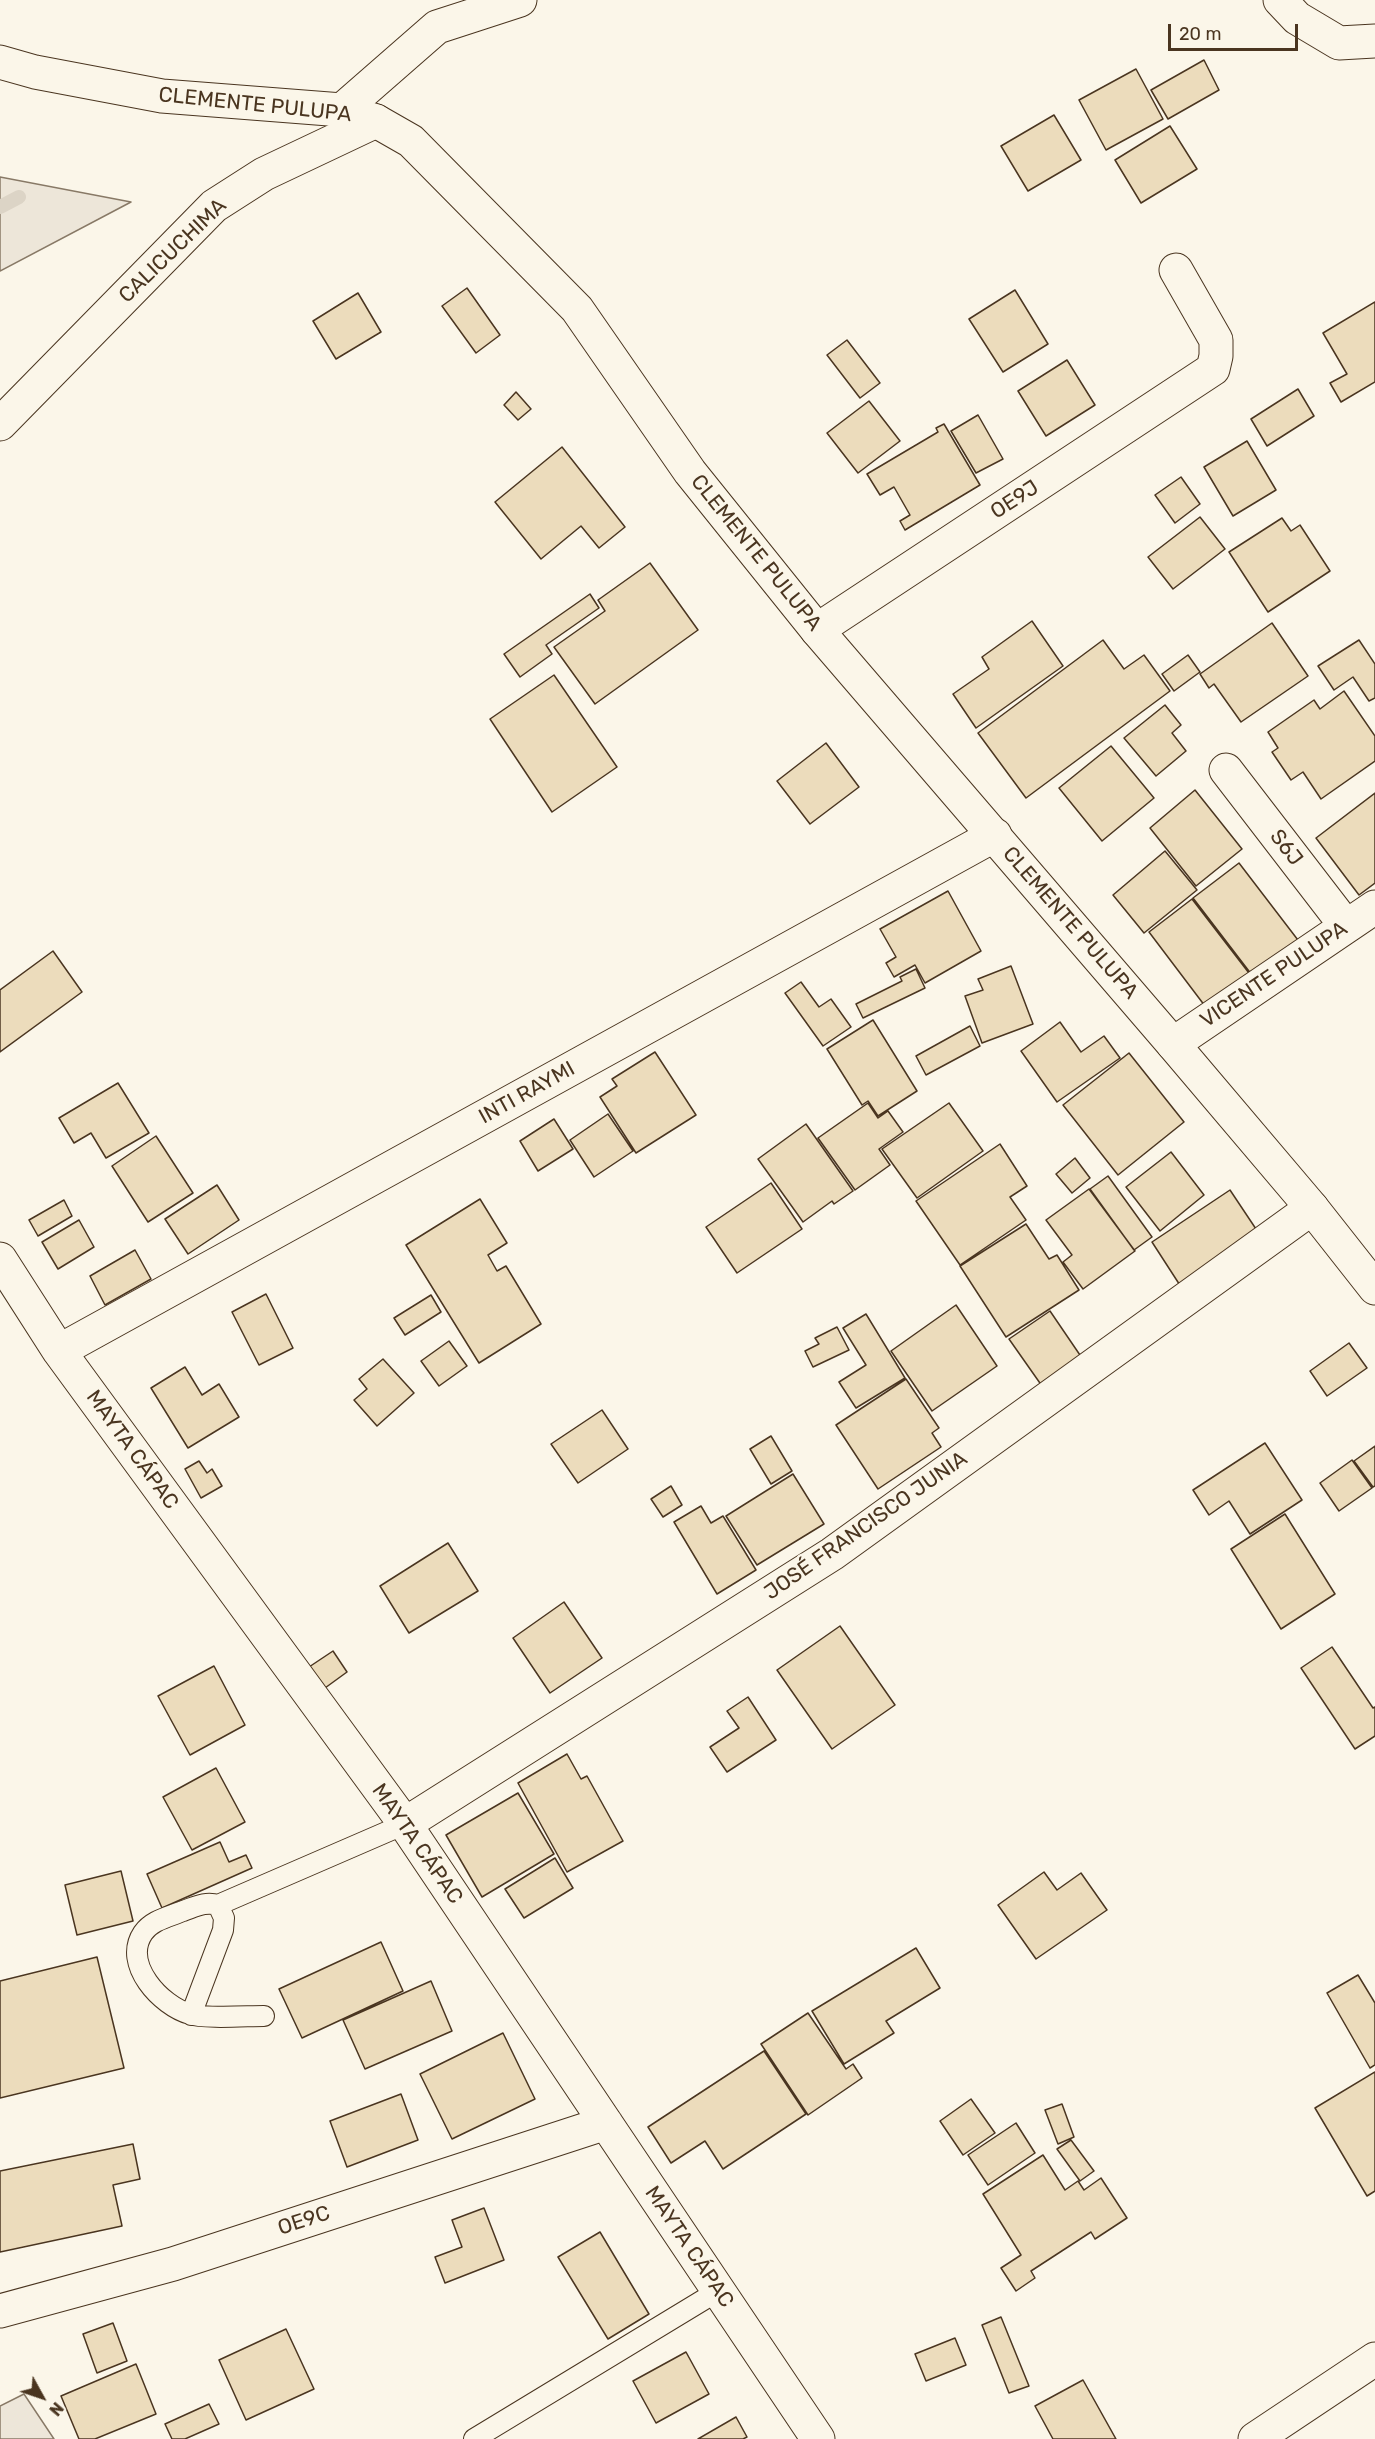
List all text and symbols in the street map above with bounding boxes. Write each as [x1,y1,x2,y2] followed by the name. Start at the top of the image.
[1171,12,1302,50] scale bar
[1179,23,1221,45] text: 20 m
[157,82,353,128] street label: CLEMENTE PULUPA
[114,193,232,309] street label: CALICUCHIMA
[685,470,827,636] street label: CLEMENTE PULUPA
[986,475,1044,525] street label: OE9J
[1264,825,1308,871] street label: S6J
[997,842,1143,1004] street label: CLEMENTE PULUPA
[1196,916,1352,1034] street label: VICENTE PULUPA
[475,1056,579,1130] street label: INTI RAYMI
[80,1386,184,1514] street label: MAYTA CÁPAC
[760,1446,972,1606] street label: JOSÉ FRANCISCO JUNIA
[366,1779,468,1909] street label: MAYTA CÁPAC
[639,2182,739,2312] street label: MAYTA CÁPAC
[275,2201,333,2241] street label: OE9C
[12,2367,72,2427] north arrow
[45,2398,67,2419] text: N

